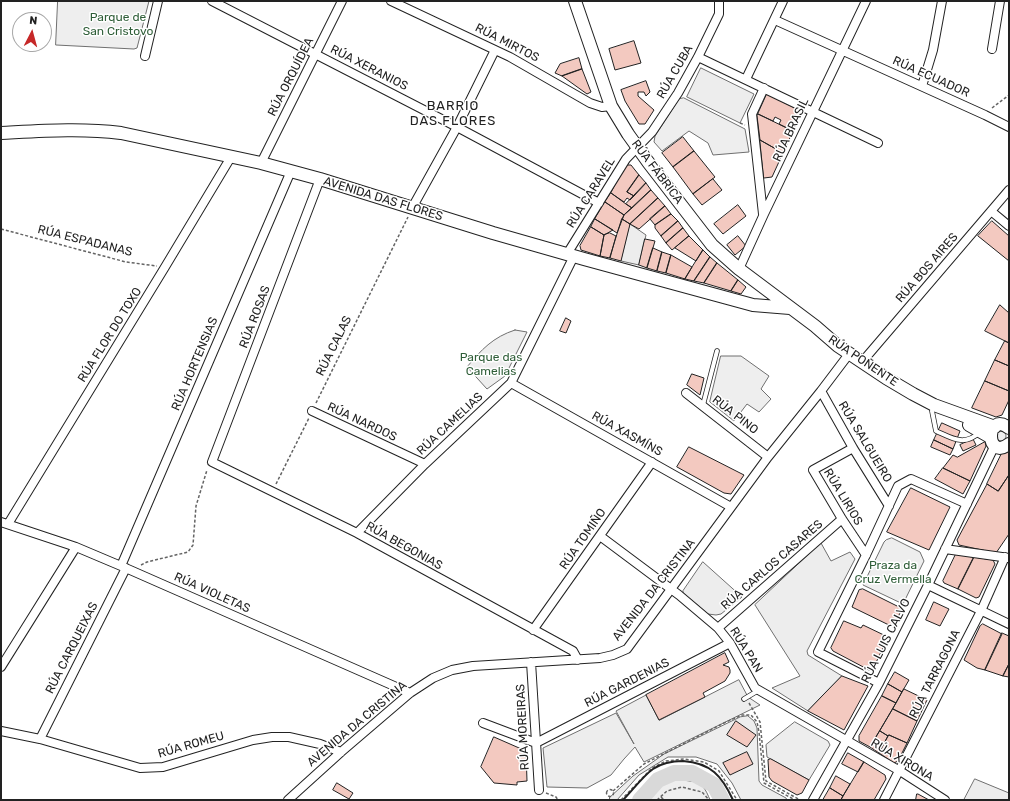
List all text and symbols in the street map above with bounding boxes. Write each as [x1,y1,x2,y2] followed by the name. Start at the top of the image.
[83,11,153,39] park label: Parque de San Cristovo
[12,12,52,52] north arrow
[29,14,38,27] text: N
[473,21,541,65] street label: RÚA MIRTOS
[265,35,317,119] street label: RÚA ORQUÍDEA
[328,42,410,94] street label: RÚA XERANIOS
[654,43,696,101] street label: RÚA CUBA
[890,54,972,100] street label: RÚA ECUADOR
[770,96,812,164] street label: RÚA BRASIL
[410,98,496,129] district label: BARRIO DAS FLORES
[628,137,686,207] street label: RÚA FÁBRICA
[564,155,618,231] street label: RÚA CARAVEL
[322,174,444,224] street label: AVENIDA DAS FLORES
[36,222,134,260] street label: RÚA ESPADANAS
[893,230,961,306] street label: RÚA BOS AIRES
[236,284,274,350] street label: RÚA ROSAS
[75,285,145,385] street label: RÚA FLOR DO TOXO
[313,314,355,378] street label: RÚA CALAS
[169,315,221,413] street label: RÚA HORTENSIAS
[825,332,901,390] street label: RÚA POÑENTE
[460,351,522,379] park label: Parque das Camelias
[414,390,486,458] street label: RÚA CAMELIAS
[709,393,761,437] street label: RÚA PINO
[835,399,895,485] street label: RÚA SALGUEIRO
[325,400,399,444] street label: RÚA NARDOS
[589,409,665,459] street label: RÚA XASMÍNS
[820,466,866,528] street label: RÚA LIRIOS
[557,506,609,572] street label: RÚA TOMIÑO
[718,517,826,613] street label: RÚA CARLOS CASARES
[363,519,445,573] street label: RÚA BEGONIAS
[610,536,698,644] street label: AVENIDA DA CRISTINA
[854,559,932,587] park label: Praza da Cruz Vermella
[172,570,252,616] street label: RÚA VIOLETAS
[858,596,914,686] street label: RÚA LUIS CALVO
[43,600,101,696] street label: RÚA CARQUEIXAS
[726,625,766,675] street label: RÚA PAN
[906,627,964,721] street label: RÚA TARRAGONA
[582,655,672,711] street label: RÚA GARDENIAS
[304,678,410,770] street label: AVENIDA DA CRISTINA
[514,683,532,771] street label: RÚA MOREIRAS
[156,729,226,761] street label: RÚA ROMEU
[868,736,936,784] street label: RÚA XIRONA

